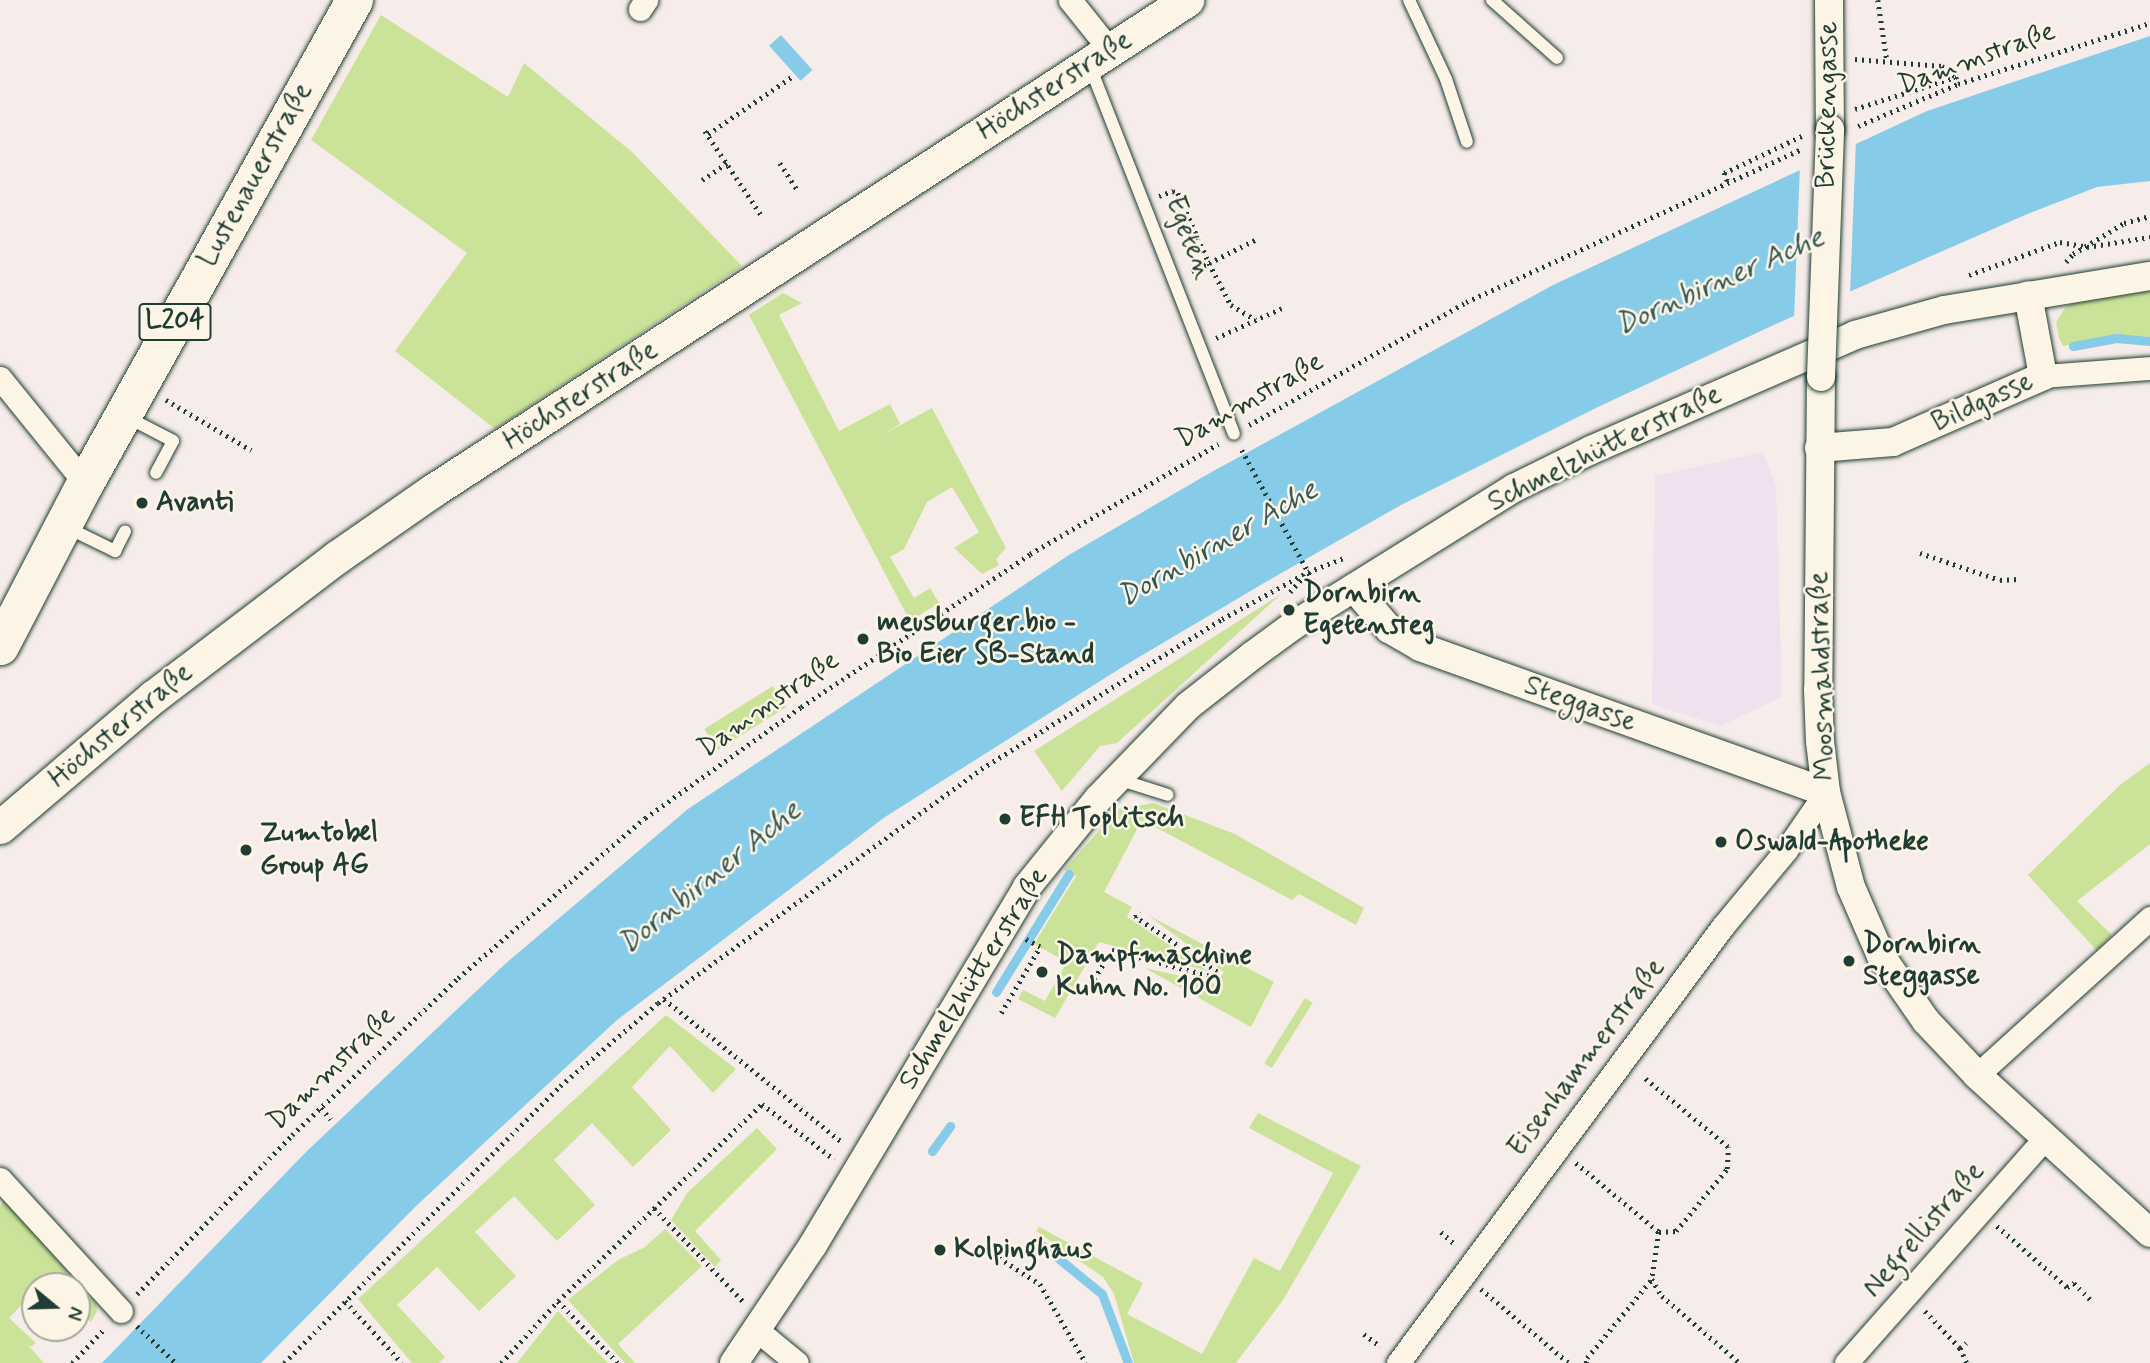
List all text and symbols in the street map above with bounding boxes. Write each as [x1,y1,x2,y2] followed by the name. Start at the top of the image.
[1894,15,2060,103] street label: Dammstraße
[1810,21,1846,189] street label: Brückengasse
[972,24,1138,148] street label: Höchsterstraße
[191,77,321,273] street label: Lustenauerstraße
[1157,192,1219,284] street label: Egeten
[1610,220,1830,344] water label: Dornbirner Ache
[138,300,212,344] road number: L204
[498,334,664,458] street label: Höchsterstraße
[1170,345,1330,457] street label: Dammstraße
[1927,366,2039,440] street label: Bildgasse
[1483,378,1727,520] street label: Schmelzhütterstraße
[1112,472,1324,616] water label: Dornbirner Ache
[156,486,233,520] place label: Avanti
[134,495,150,511] marker: Avanti
[1803,571,1843,781] street label: Moosmahdstraße
[1303,577,1434,643] place label: Dornbirn Egetensteg
[1281,602,1297,618] marker: Dornbirn Egetensteg
[877,606,1095,672] place label: meusburger.bio - Bio Eier SB-Stand
[855,631,871,647] marker: meusburger.bio - Bio Eier SB-Stand
[692,644,846,766] street label: Dammstraße
[42,656,200,796] street label: Höchsterstraße
[1519,669,1641,741] street label: Steggasse
[611,793,809,963] water label: Dornbirner Ache
[1019,802,1183,836] place label: EFH Toplitsch
[997,811,1013,827] marker: EFH Toplitsch
[260,817,378,883] place label: Zumtobel Group AG
[1735,825,1929,859] place label: Oswald-Apotheke
[1713,834,1729,850] marker: Oswald-Apotheke
[238,842,254,858] marker: Zumtobel Group AG
[892,862,1056,1096] street label: Schmelzhütterstraße
[1863,928,1981,994] place label: Dornbirn Steggasse
[1056,939,1252,1005] place label: Dampfmaschine Kuhn No. 100
[1501,952,1673,1164] street label: Eisenhammerstraße
[1841,953,1857,969] marker: Dornbirn Steggasse
[1034,964,1050,980] marker: Dampfmaschine Kuhn No. 100
[261,1000,403,1138] street label: Dammstraße
[1856,1155,1992,1305] street label: Negrellistraße
[954,1233,1092,1267] place label: Kolpinghaus
[932,1242,948,1258] marker: Kolpinghaus
[21,1272,91,1342] north arrow
[61,1303,88,1323] text: N

